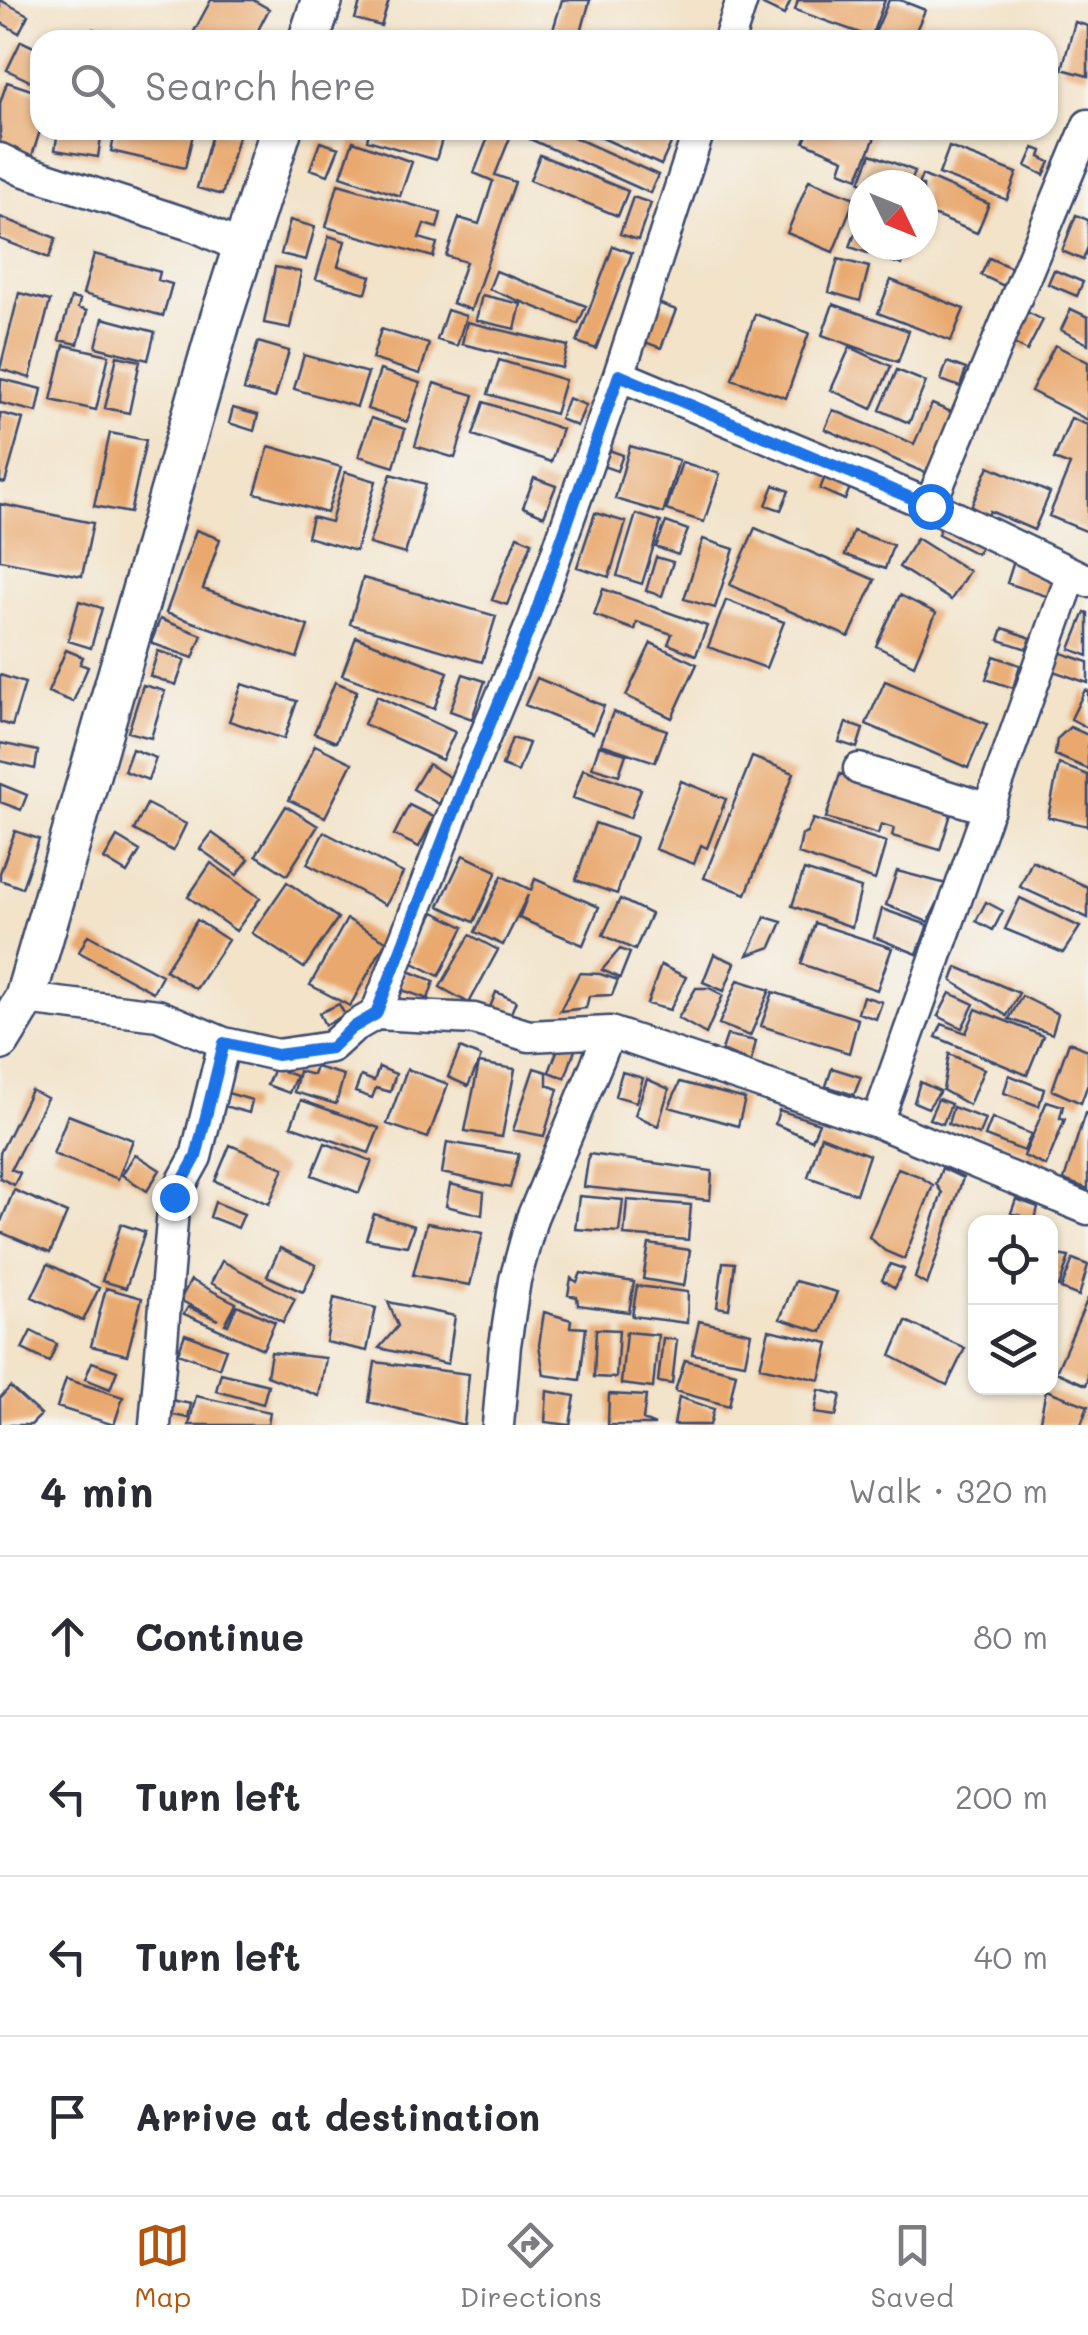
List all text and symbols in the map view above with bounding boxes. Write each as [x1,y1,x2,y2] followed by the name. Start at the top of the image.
[30,30,1058,140] search box
[65,58,120,113] icon: search
[145,60,376,110] text: Search here
[848,170,938,260] north arrow
[908,484,954,530] route start
[152,1175,198,1221] route end
[968,1215,1058,1395] map controls
[968,1215,1058,1305] button: locate
[968,1305,1058,1395] button: layers
[40,1463,153,1518] text: 4 min
[848,1469,1048,1511] text: Walk · 320 m
[40,1609,95,1664] icon: ahead
[135,1611,304,1661] text: Continue
[973,1615,1048,1657] text: 80 m
[40,1769,95,1824] icon: left
[135,1771,301,1821] text: Turn left
[955,1775,1048,1817] text: 200 m
[40,1929,95,1984] icon: left
[135,1931,301,1981] text: Turn left
[974,1935,1048,1977] text: 40 m
[40,2089,95,2144] icon: arrive
[135,2091,540,2141] text: Arrive at destination
[134,2218,191,2314] tab: Map
[460,2218,602,2314] tab: Directions
[871,2218,954,2314] tab: Saved

